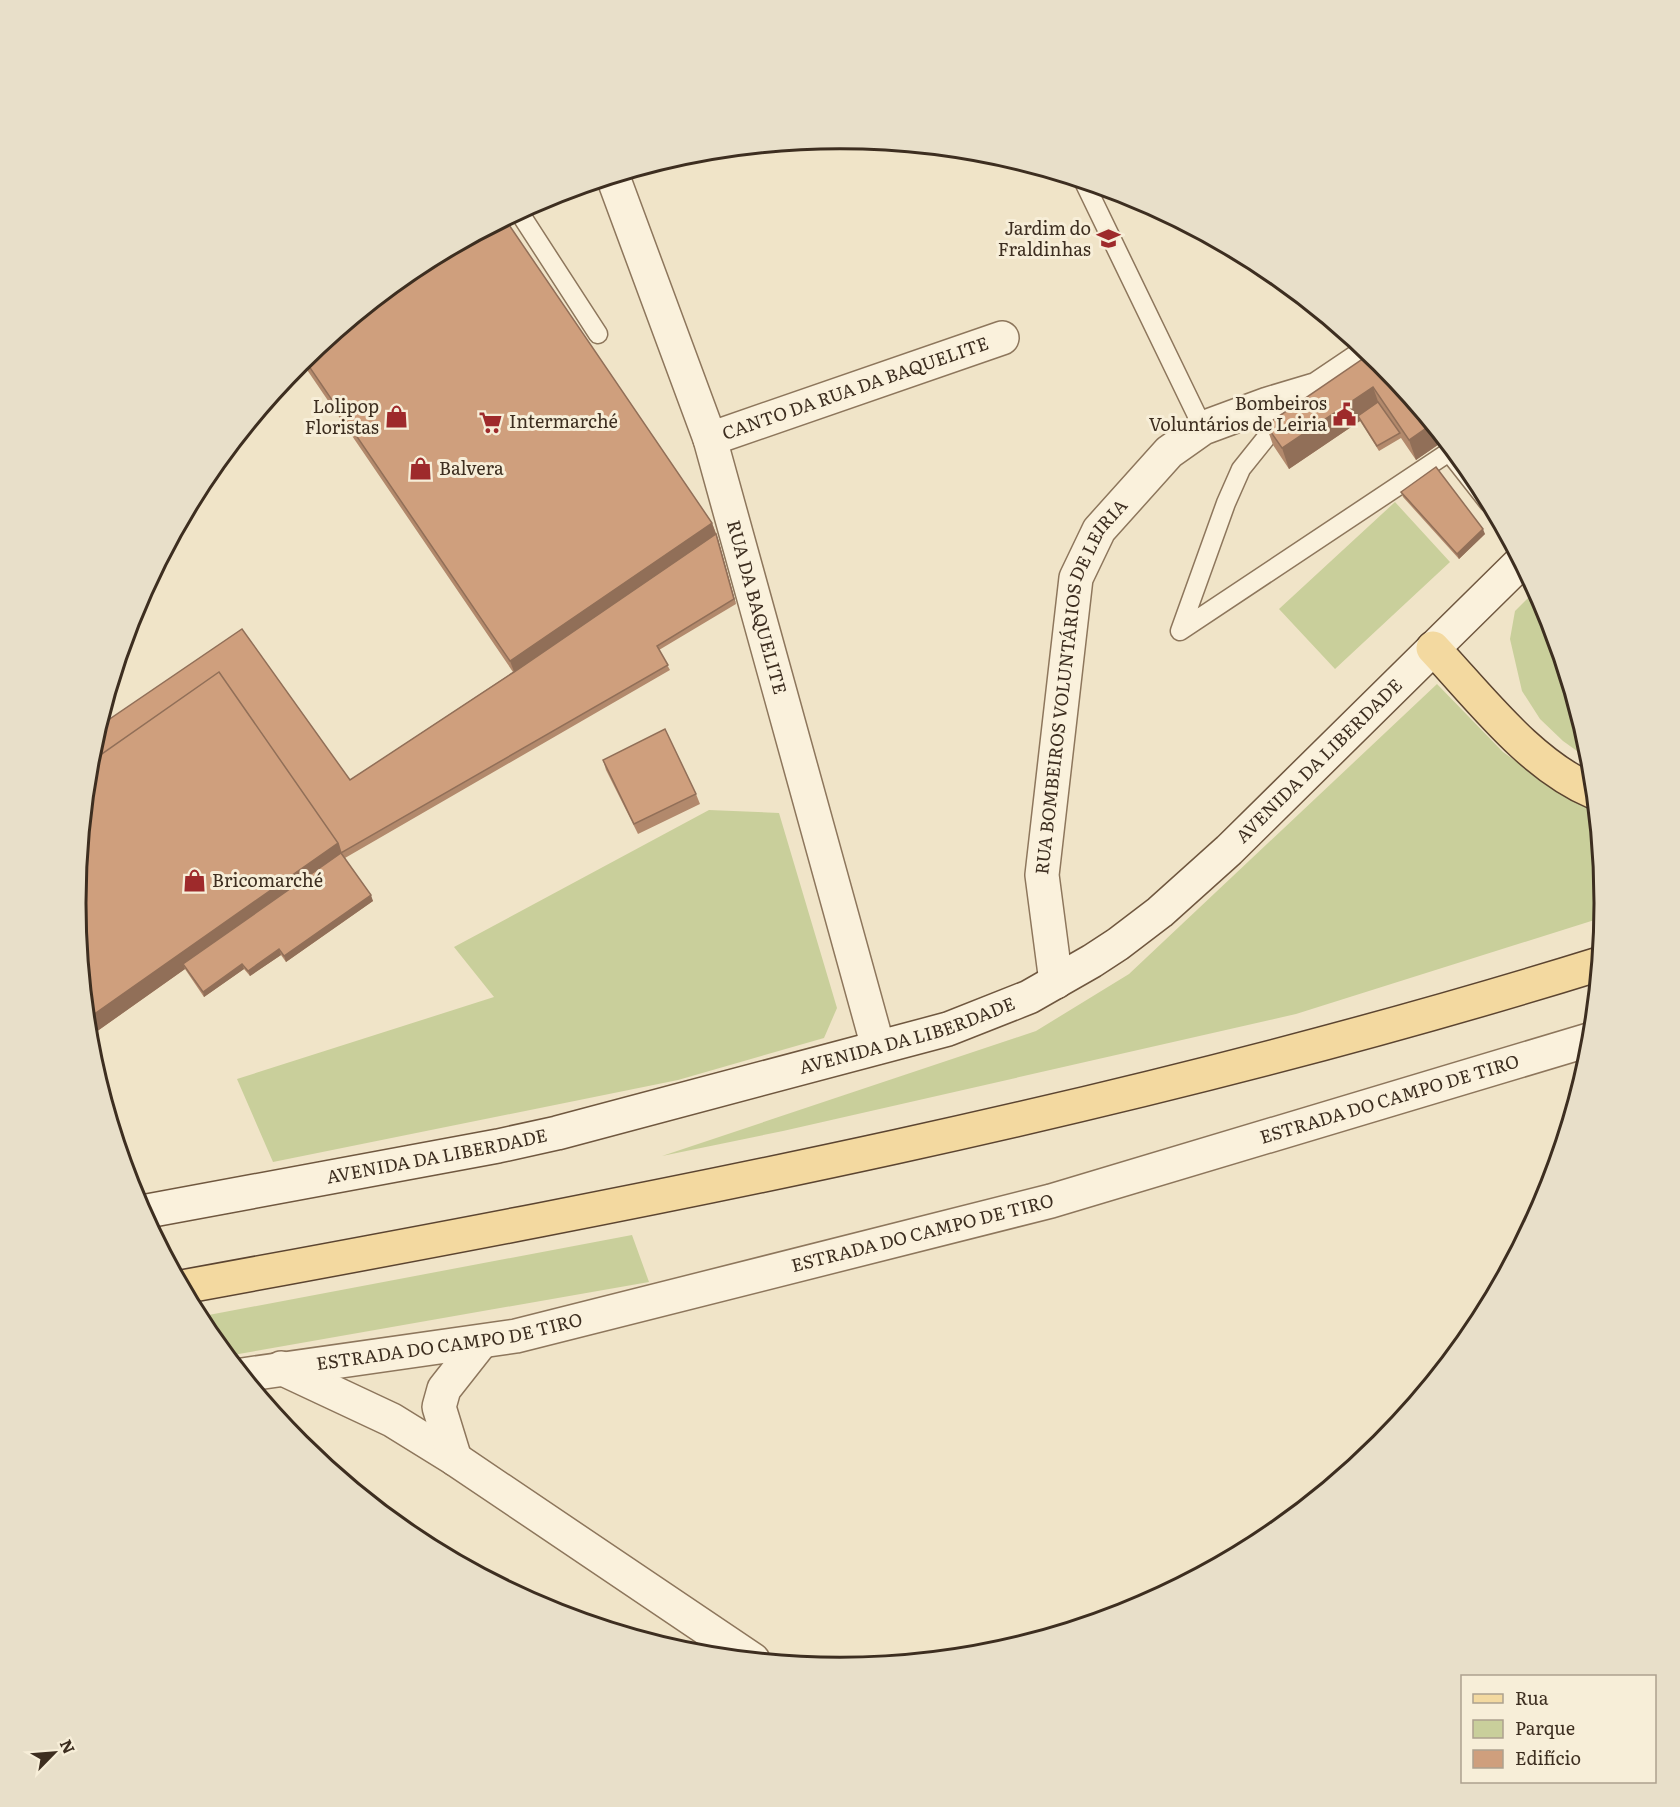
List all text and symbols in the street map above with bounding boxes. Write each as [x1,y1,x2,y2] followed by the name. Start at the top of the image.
[998,214,1091,262] place label: Jardim do Fraldinhas
[1096,226,1122,252] school or university icon: Jardim do Fraldinhas
[718,329,992,446] street label: CANTO DA RUA DA BAQUELITE
[1149,389,1327,437] place label: Bombeiros Voluntários de Leiria
[305,392,379,440] place label: Lolipop Floristas
[1332,401,1358,427] public building icon: Bombeiros Voluntários de Leiria
[384,404,410,430] shop icon: Lolipop Floristas
[509,407,618,434] place label: Intermarché
[478,409,504,435] supermarket icon: Intermarché
[439,454,504,481] place label: Balvera
[408,456,434,482] shop icon: Balvera
[1027,492,1133,876] street label: RUA BOMBEIROS VOLUNTÁRIOS DE LEIRIA
[721,517,795,697] street label: RUA DA BAQUELITE
[1229,672,1408,848] street label: AVENIDA DA LIBERDADE
[212,866,323,893] place label: Bricomarché
[181,868,207,894] shop icon: Bricomarché
[796,989,1019,1080] street label: AVENIDA DA LIBERDADE
[1256,1047,1522,1150] street label: ESTRADA DO CAMPO DE TIRO
[324,1121,550,1190] street label: AVENIDA DA LIBERDADE
[788,1186,1056,1278] street label: ESTRADA DO CAMPO DE TIRO
[314,1305,585,1376] street label: ESTRADA DO CAMPO DE TIRO
[1461,1675,1656,1783] legend
[1515,1684,1549,1711] text: Rua
[1515,1714,1575,1741] text: Parque
[24,1723,84,1783] north arrow
[55,1735,82,1757] text: N
[1515,1744,1581,1771] text: Edifício

